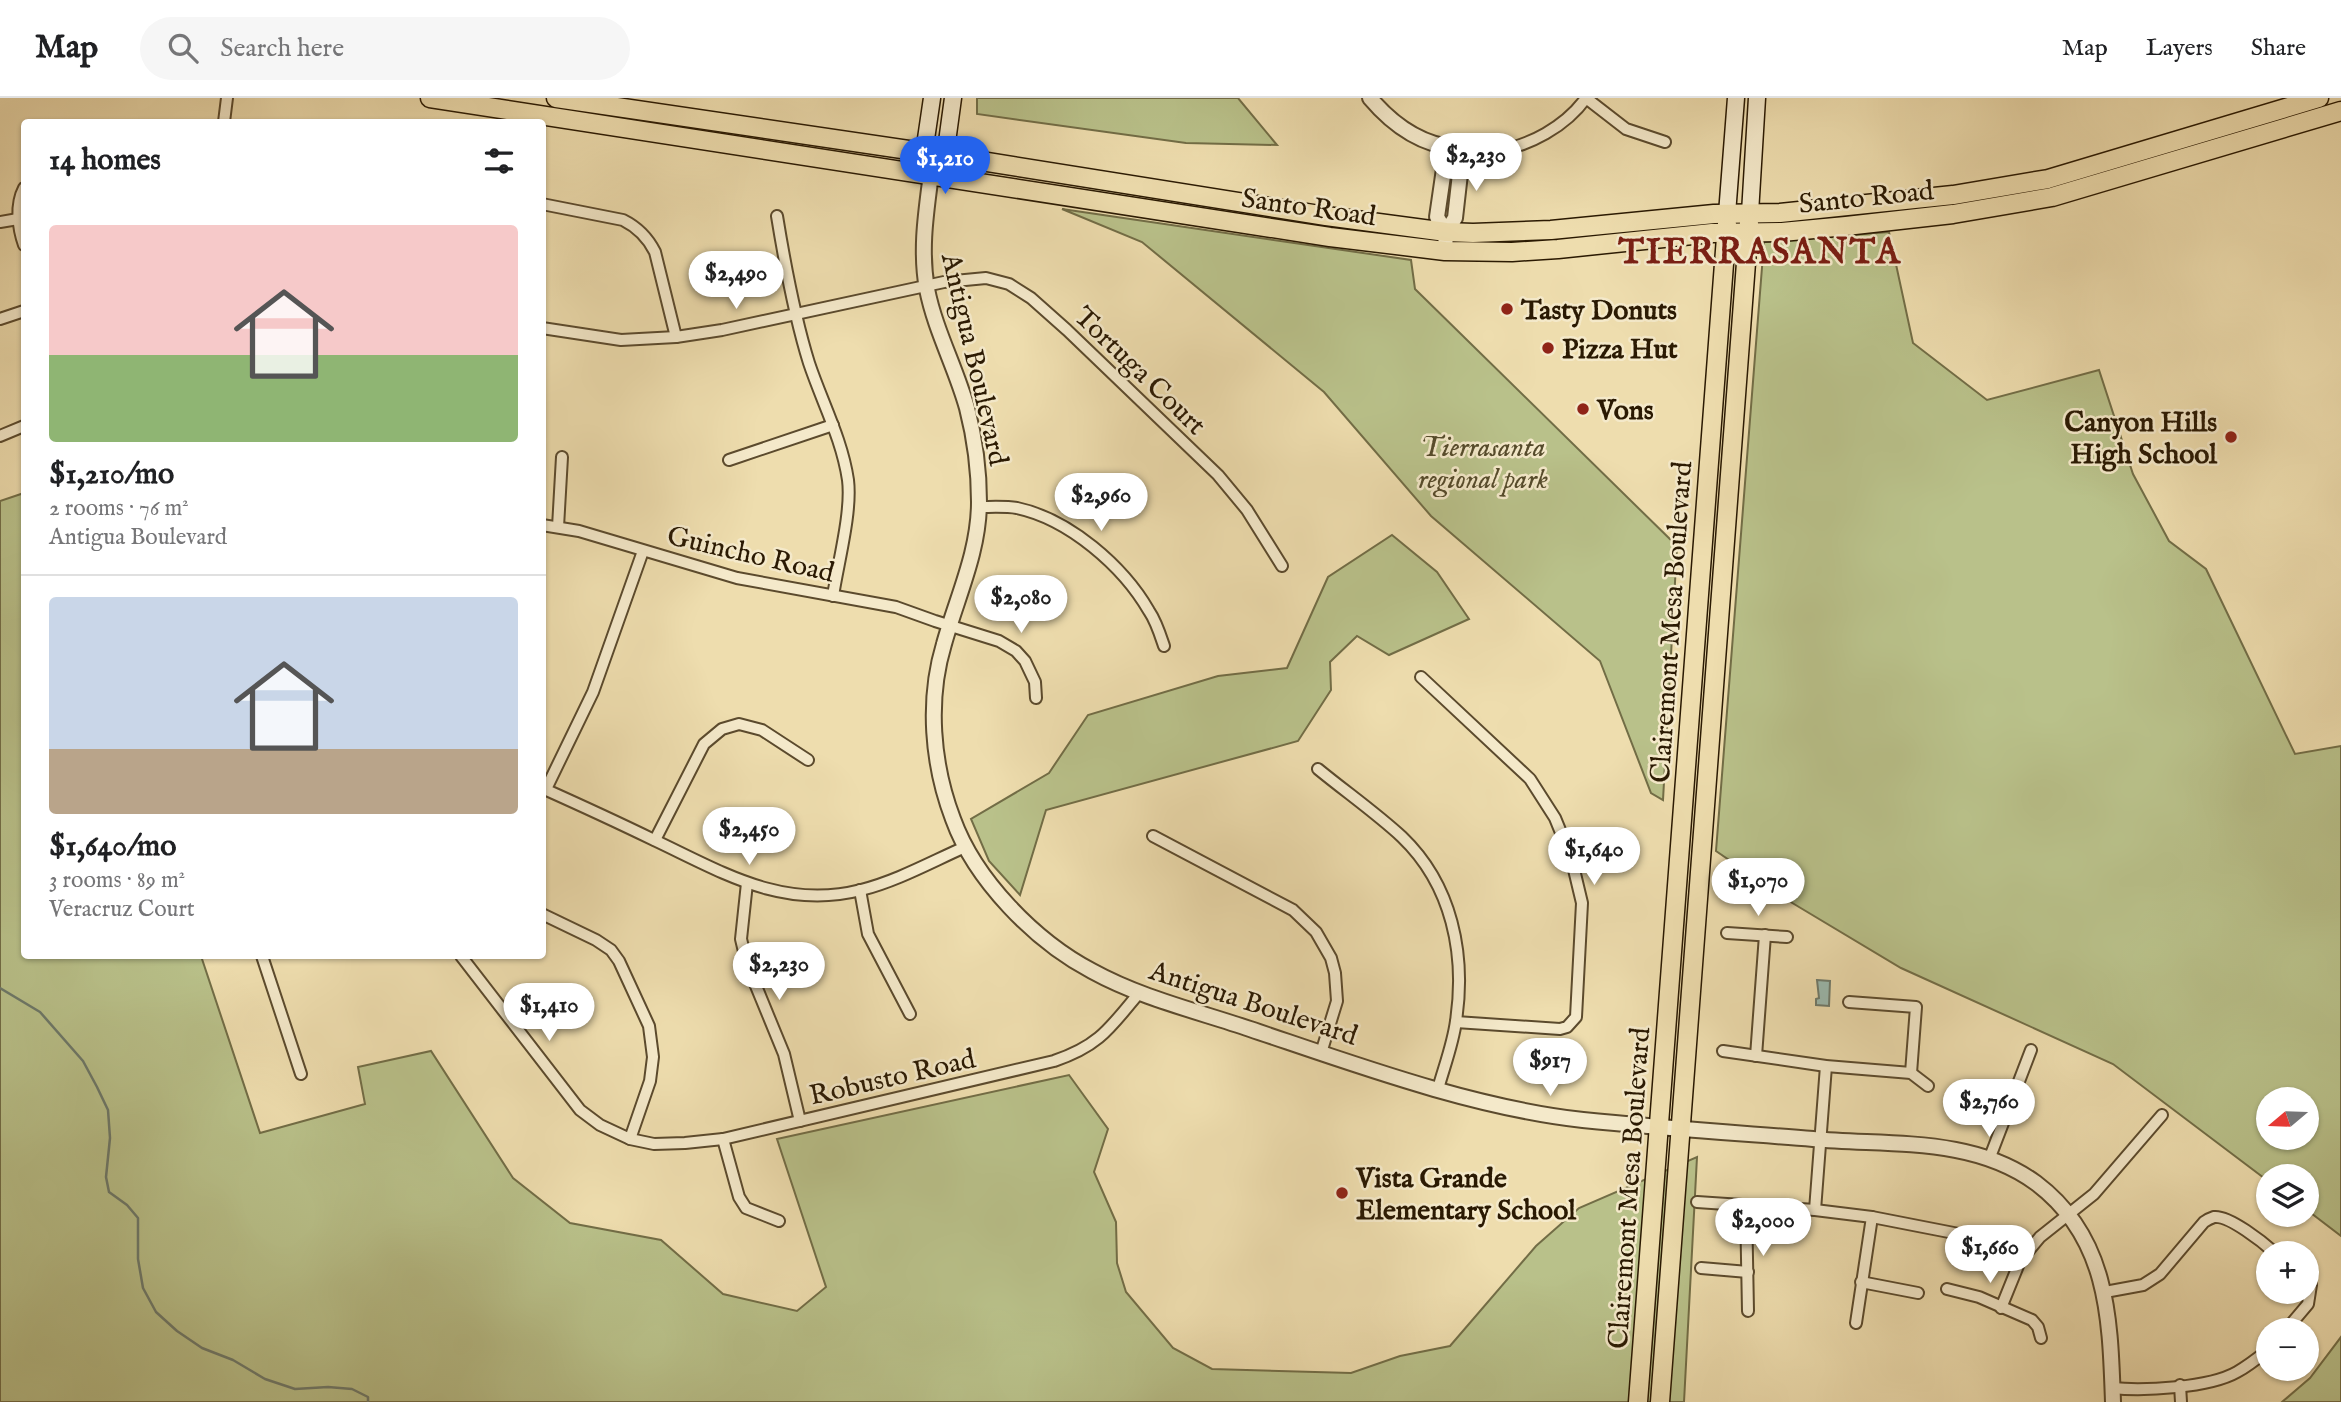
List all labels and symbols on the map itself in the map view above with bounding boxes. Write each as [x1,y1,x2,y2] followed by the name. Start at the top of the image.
[1419,134,1533,193] pin: $2,230
[888,136,1002,196] pin: $1,210
[1797,174,1935,223] street label: Santo Road
[1239,182,1378,235] street label: Santo Road
[1617,231,1902,276] district label: TIERRASANTA
[932,249,1015,469] street label: Antigua Boulevard
[679,252,793,311] pin: $2,490
[1520,294,1677,329] place label: Tasty Donuts
[1066,300,1213,444] street label: Tortuga Court
[1499,301,1515,317] marker: Tasty Donuts
[1562,333,1678,368] place label: Pizza Hut
[1540,340,1556,356] marker: Pizza Hut
[1596,394,1654,429] place label: Vons
[1575,401,1591,417] marker: Vons
[2064,406,2218,473] place label: Canyon Hills High School
[2223,429,2239,445] marker: Canyon Hills High School
[1418,431,1548,498] park label: Tierrasanta regional park
[1644,460,1701,784] street label: Clairemont Mesa Boulevard
[1044,474,1158,533] pin: $2,960
[663,519,837,592] street label: Guincho Road
[964,575,1078,635] pin: $2,080
[692,808,806,867] pin: $2,450
[1537,828,1651,887] pin: $1,640
[1701,858,1815,918] pin: $1,070
[722,942,836,1002] pin: $2,230
[1144,954,1362,1055] street label: Antigua Boulevard
[492,984,606,1043] pin: $1,410
[1602,1026,1659,1350] street label: Clairemont Mesa Boulevard
[1509,1038,1591,1098] pin: $917
[806,1042,979,1115] street label: Robusto Road
[1932,1080,2046,1139] pin: $2,760
[2256,1087,2319,1150] north arrow
[1355,1162,1577,1229] place label: Vista Grande Elementary School
[1334,1185,1350,1201] marker: Vista Grande Elementary School
[1706,1198,1820,1258] pin: $2,000
[1933,1226,2047,1285] pin: $1,660

